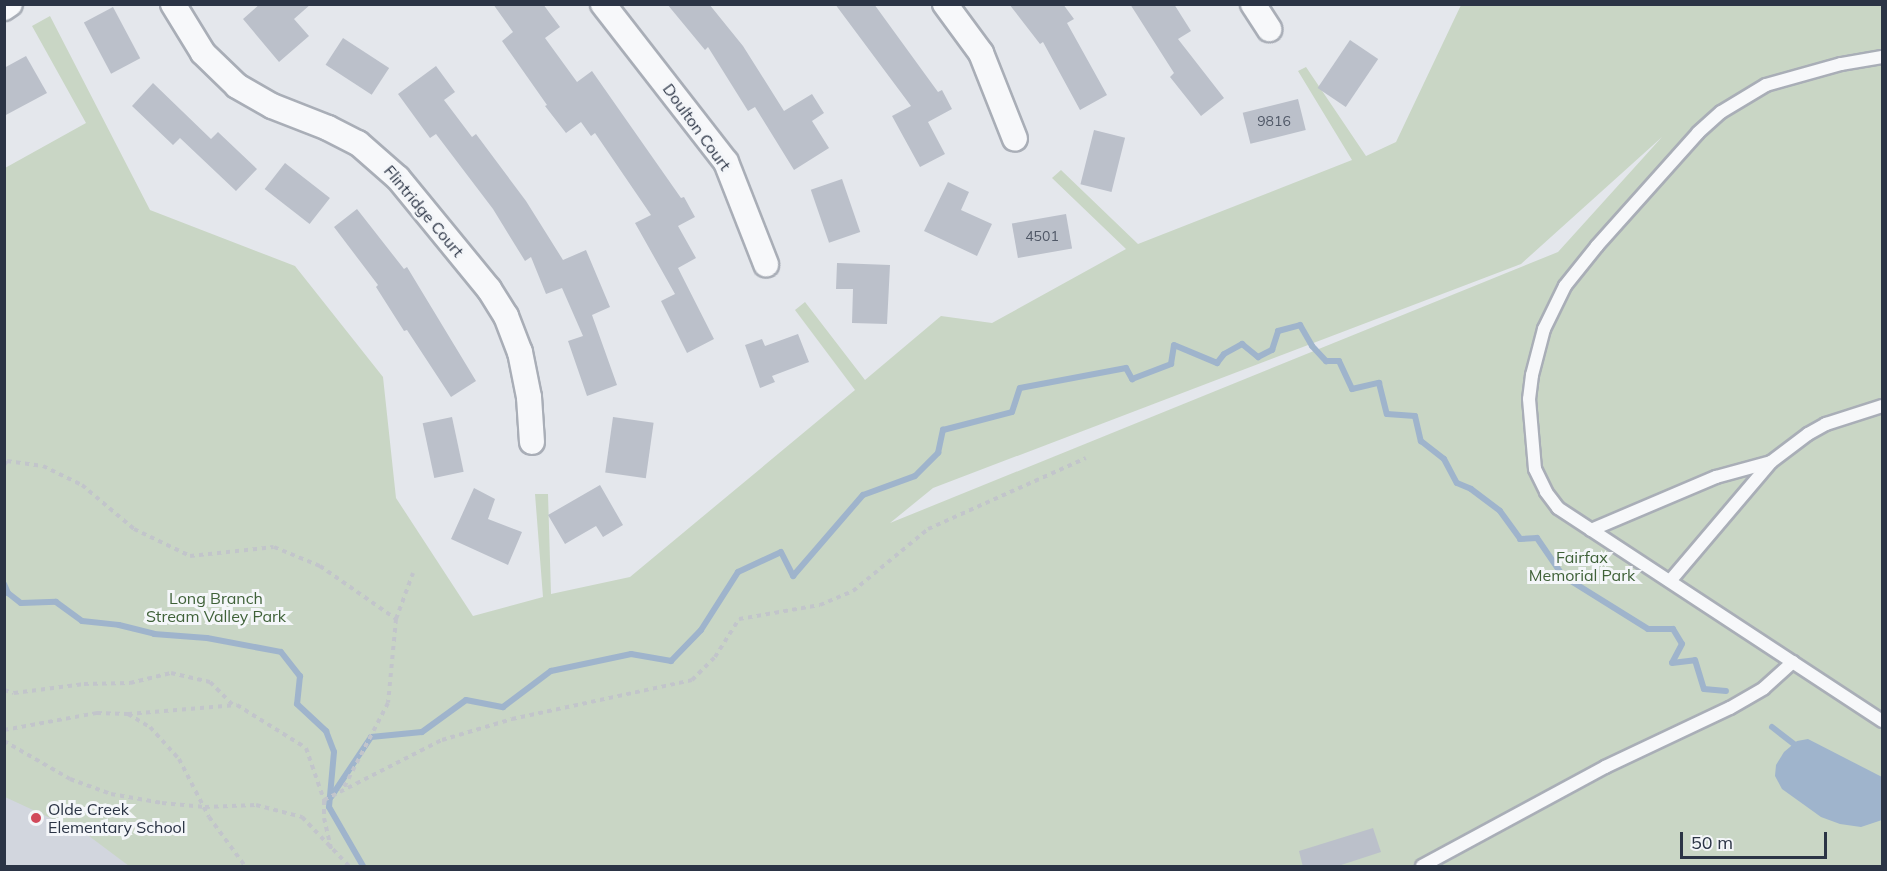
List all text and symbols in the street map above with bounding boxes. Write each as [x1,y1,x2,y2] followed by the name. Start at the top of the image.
[659,80,735,174] street label: Doulton Court
[1257,113,1291,129] house number: 9816
[380,161,468,261] street label: Flintridge Court
[1025,228,1059,244] house number: 4501
[1529,547,1635,585] park label: Fairfax Memorial Park
[146,588,286,626] park label: Long Branch Stream Valley Park
[48,799,186,837] place label: Olde Creek Elementary School
[29,811,43,825] marker: Olde Creek Elementary School
[1683,820,1830,858] scale bar
[1691,831,1733,854] text: 50 m

